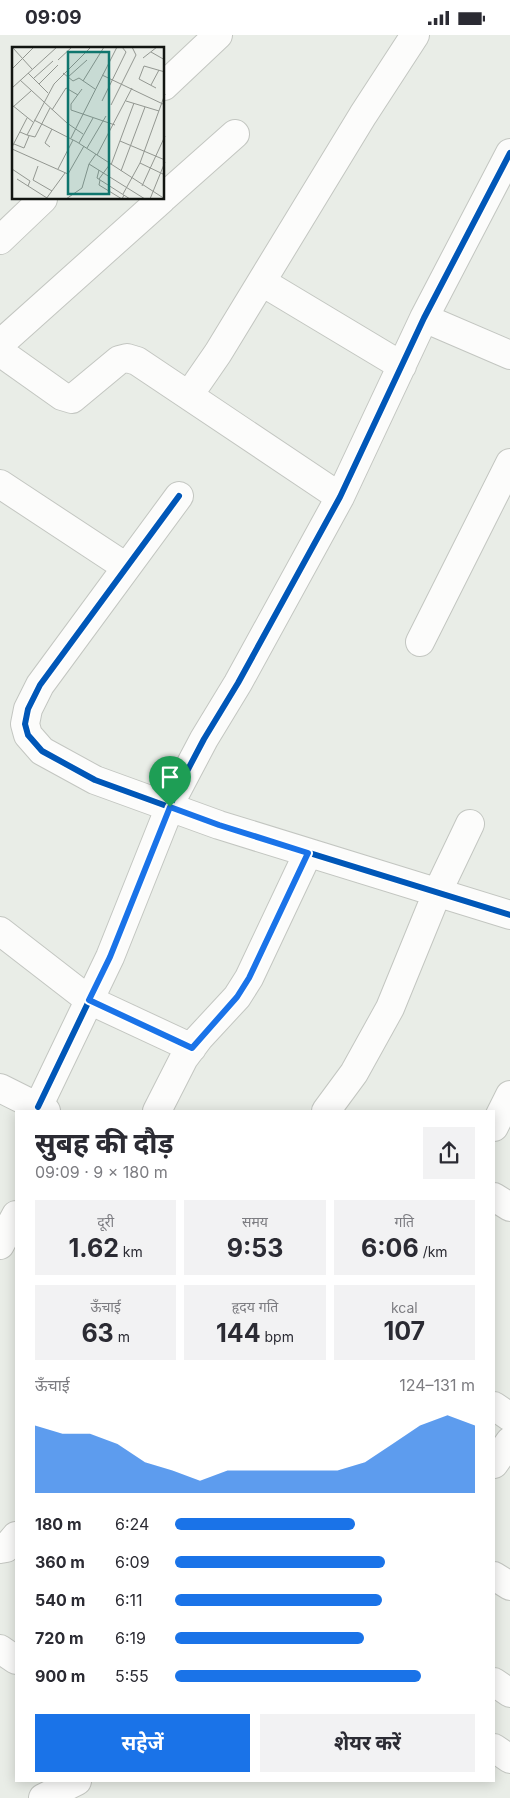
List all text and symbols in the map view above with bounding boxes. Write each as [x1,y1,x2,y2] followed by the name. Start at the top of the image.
[25,6,82,29] text: 09:09
[12,47,165,200] inset map
[149,756,191,807] pin
[156,763,184,791] icon: arrive
[35,1126,174,1160] text: सुबह की दौड़
[423,1127,475,1179] button: share
[35,1162,168,1182] text: 09:09 · 9 × 180 m
[97,1213,114,1230] text: दूरी
[242,1213,268,1230] text: समय
[395,1213,414,1230] text: गति
[69,1233,119,1263] text: 1.62
[227,1233,283,1263] text: 9:53
[361,1233,419,1263] text: 6:06
[119,1243,143,1260] text: km
[419,1243,448,1260] text: /km
[90,1298,121,1315] text: ऊँचाई
[232,1298,278,1315] text: हृदय गति
[391,1299,418,1316] text: kcal
[383,1316,425,1346] text: 107
[81,1318,114,1348] text: 63
[216,1318,261,1348] text: 144
[114,1328,130,1345] text: m
[261,1328,294,1345] text: bpm
[35,1375,70,1395] text: ऊँचाई
[399,1375,475,1395] text: 124–131 m
[35,1514,82,1534] text: 180 m
[115,1514,149,1534] text: 6:24
[35,1552,85,1572] text: 360 m
[115,1552,150,1572] text: 6:09
[35,1590,85,1610] text: 540 m
[115,1590,143,1610] text: 6:11
[35,1628,84,1648] text: 720 m
[115,1628,146,1648] text: 6:19
[35,1666,85,1686] text: 900 m
[115,1666,149,1686] text: 5:55
[35,1714,250,1772] button: सहेजें
[260,1714,475,1772] button: शेयर करें

